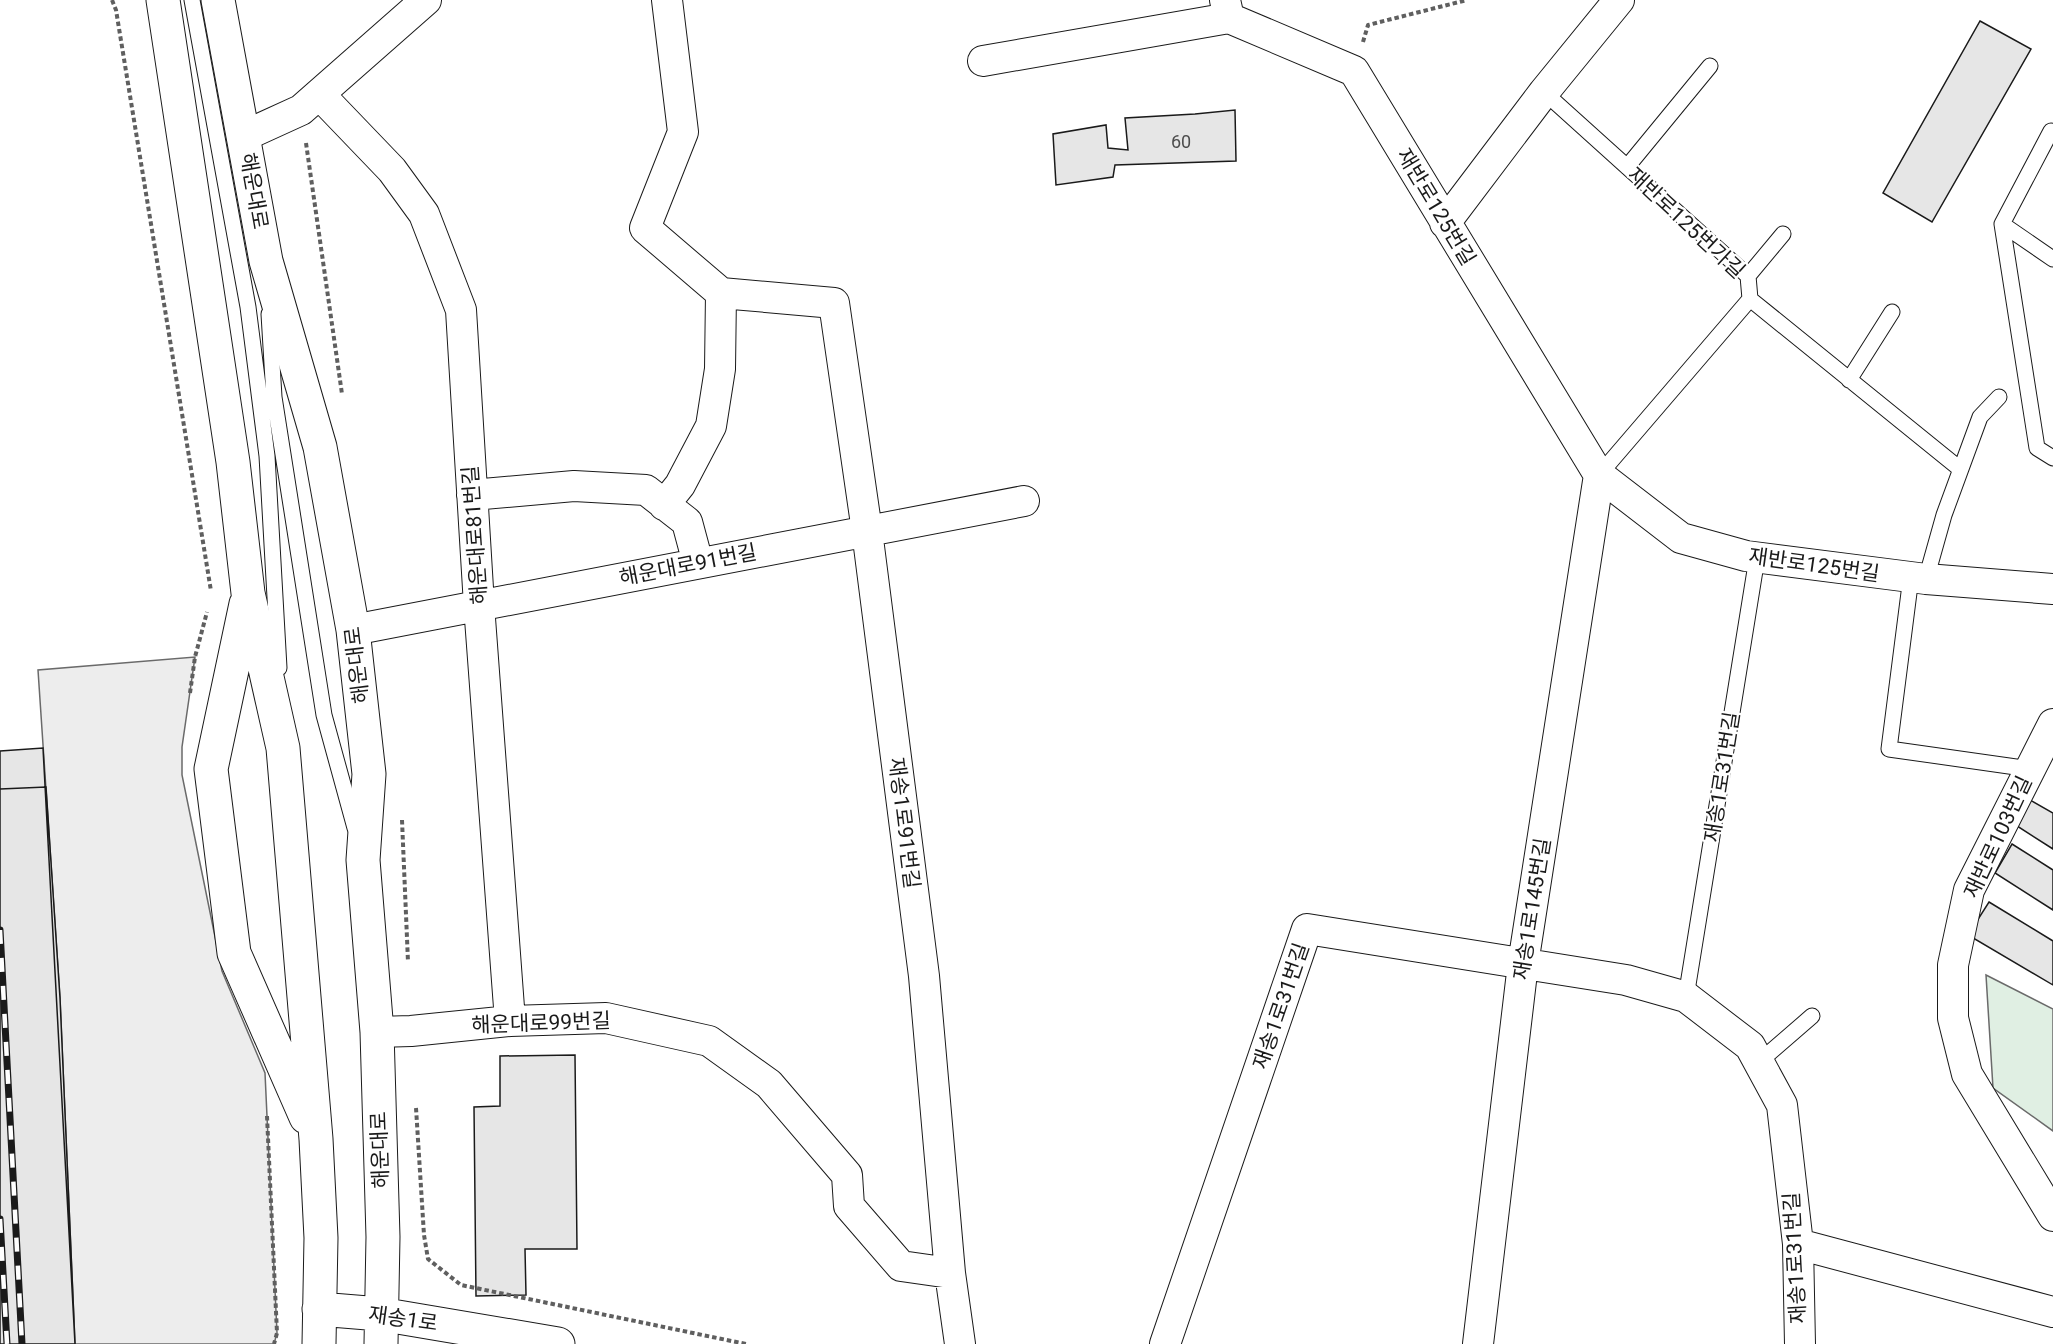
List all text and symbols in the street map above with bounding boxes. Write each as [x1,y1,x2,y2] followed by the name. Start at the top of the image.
[1171,131,1191,152] house number: 60
[1392,144,1480,270] street label: 재반로125번길
[235,151,273,231] street label: 해운대로
[1622,163,1750,283] street label: 재반로125번가길
[458,465,492,605] street label: 해운대로81번길
[617,540,759,590] street label: 해운대로91번길
[1747,544,1881,586] street label: 재반로125번길
[340,625,374,705] street label: 해운대로
[1700,710,1744,844] street label: 재송1로31번길
[884,756,924,890] street label: 재송1로91번길
[1959,772,2037,902] street label: 재반로103번길
[1509,836,1555,982] street label: 재송1로145번길
[1248,940,1314,1072] street label: 재송1로31번길
[471,1009,611,1037] street label: 해운대로99번길
[367,1111,393,1189] street label: 해운대로
[1780,1191,1810,1325] street label: 재송1로31번길
[367,1302,439,1336] street label: 재송1로

